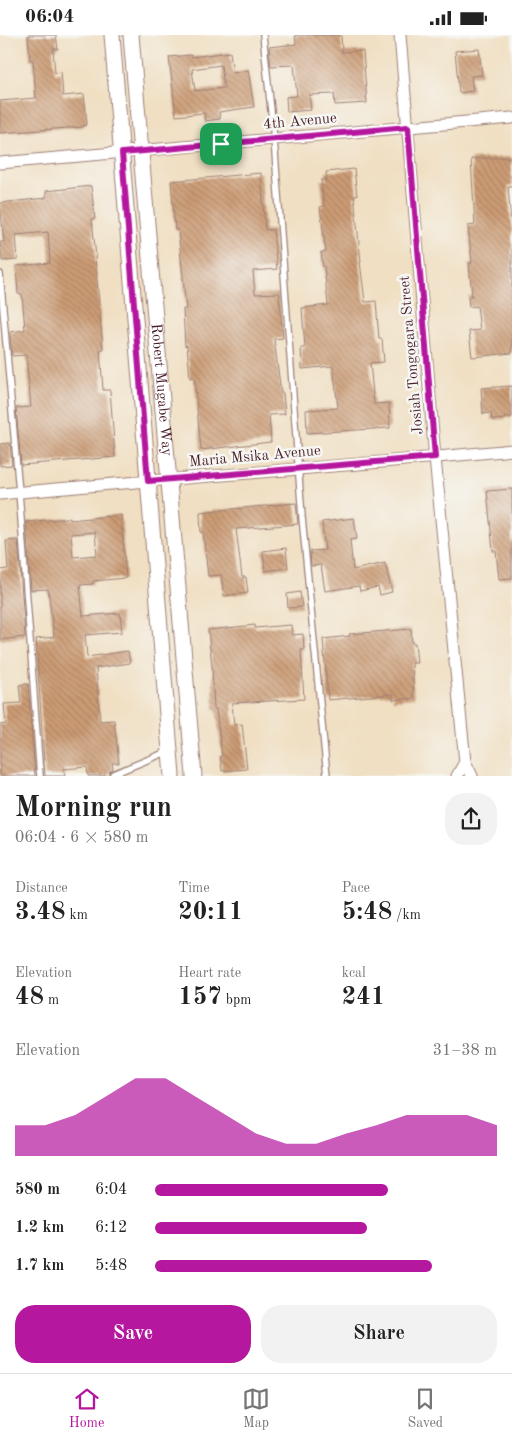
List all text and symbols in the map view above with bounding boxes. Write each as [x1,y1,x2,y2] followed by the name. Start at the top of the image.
[25,8,74,27] text: 06:04
[263,111,338,133] street label: 4th Avenue
[200,123,242,165] pin
[207,130,235,158] icon: arrive
[398,275,426,435] street label: Josiah Tongogara Street
[148,323,174,457] street label: Robert Mugabe Way
[189,444,321,470] street label: Maria Msika Avenue
[445,793,497,845] button: share
[15,795,172,823] text: Morning run
[15,830,148,846] text: 06:04 · 6 × 580 m
[15,881,68,895] text: Distance
[178,881,210,895] text: Time
[342,881,370,895] text: Pace
[15,900,66,925] text: 3.48
[178,900,243,925] text: 20:11
[342,900,392,925] text: 5:48
[66,908,88,922] text: km
[392,908,421,922] text: /km
[15,966,72,980] text: Elevation
[178,966,241,980] text: Heart rate
[342,966,366,980] text: kcal
[15,985,44,1010] text: 48
[178,985,222,1010] text: 157
[342,985,385,1010] text: 241
[44,993,59,1007] text: m
[222,993,251,1007] text: bpm
[15,1043,80,1059] text: Elevation
[433,1043,497,1059] text: 31–38 m
[15,1182,60,1198] text: 580 m
[95,1182,127,1198] text: 6:04
[15,1220,64,1236] text: 1.2 km
[95,1220,127,1236] text: 6:12
[15,1258,64,1274] text: 1.7 km
[95,1258,127,1274] text: 5:48
[15,1305,251,1363] button: Save
[261,1305,497,1363] button: Share
[69,1385,104,1432] tab: Home
[242,1385,270,1432] tab: Map
[408,1385,443,1432] tab: Saved

